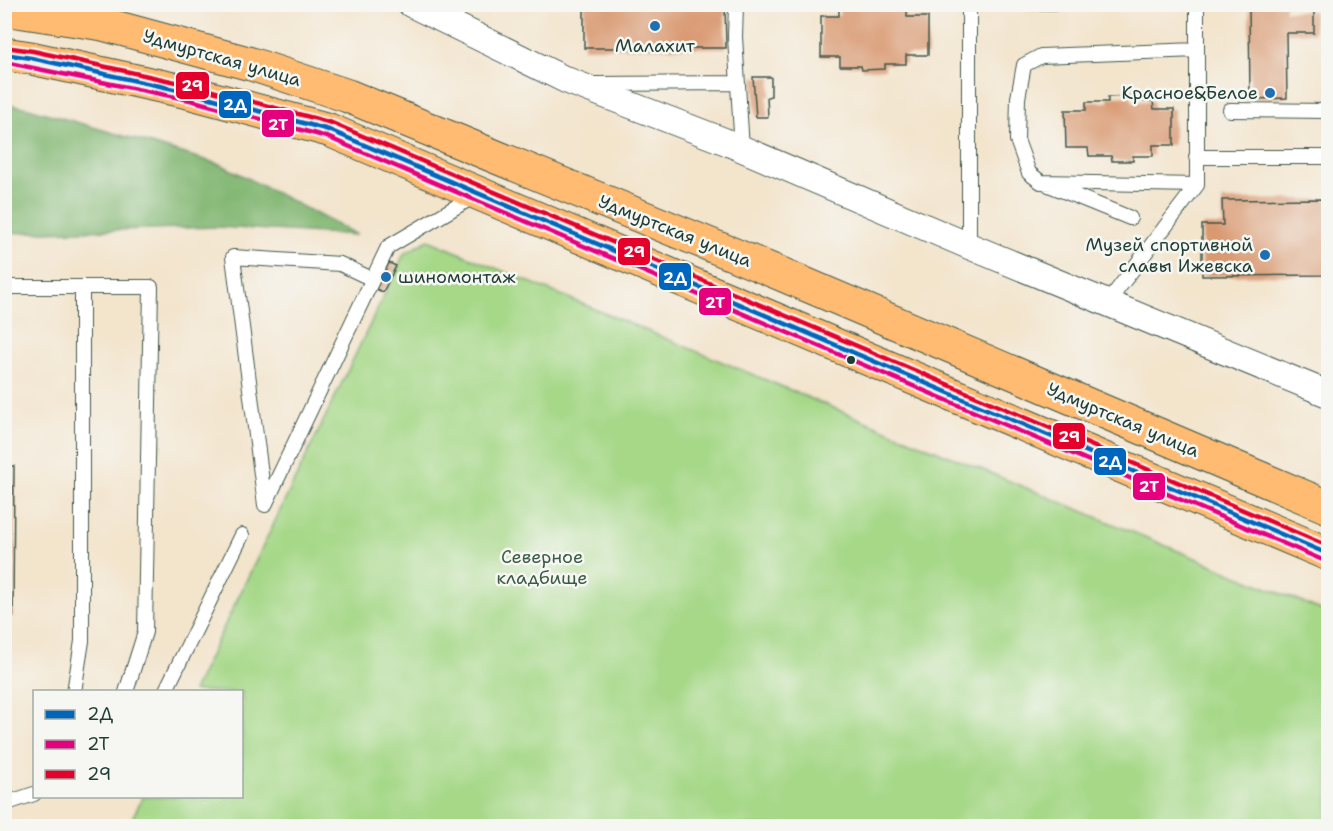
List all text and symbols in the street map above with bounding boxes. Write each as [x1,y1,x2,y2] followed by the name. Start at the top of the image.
[648,19,662,33] marker: Малахит
[140,24,304,92] street label: Удмуртская улица
[615,34,696,58] place label: Малахит
[175,71,210,100] line badge: 29
[181,75,203,96] text: 29
[1122,81,1258,105] place label: Красное&Белое
[1263,86,1277,100] marker: Красное&Белое
[218,90,252,119] line badge: 2Д
[223,94,247,115] text: 2Д
[261,109,295,138] line badge: 2Т
[268,114,288,135] text: 2Т
[595,189,755,273] street label: Удмуртская улица
[1086,233,1253,278] place label: Музей спортивной славы Ижевска
[617,237,651,266] line badge: 29
[623,241,645,262] text: 29
[1258,248,1272,262] marker: Музей спортивной славы Ижевска
[658,262,692,291] line badge: 2Д
[398,265,516,289] place label: шиномонтаж
[663,267,687,288] text: 2Д
[379,270,393,284] marker: шиномонтаж
[698,287,732,316] line badge: 2Т
[705,292,725,313] text: 2Т
[845,354,857,366] unlabelled marker
[1043,377,1203,463] street label: Удмуртская улица
[1052,422,1086,450] line badge: 29
[1058,426,1080,447] text: 29
[1093,447,1127,476] line badge: 2Д
[1098,451,1122,472] text: 2Д
[1132,472,1166,501] line badge: 2Т
[1139,476,1159,497] text: 2Т
[496,545,588,590] park label: Северное кладбище
[33,690,243,798] legend
[87,702,114,726] text: 2Д
[87,732,110,756] text: 2Т
[87,762,111,786] text: 29

